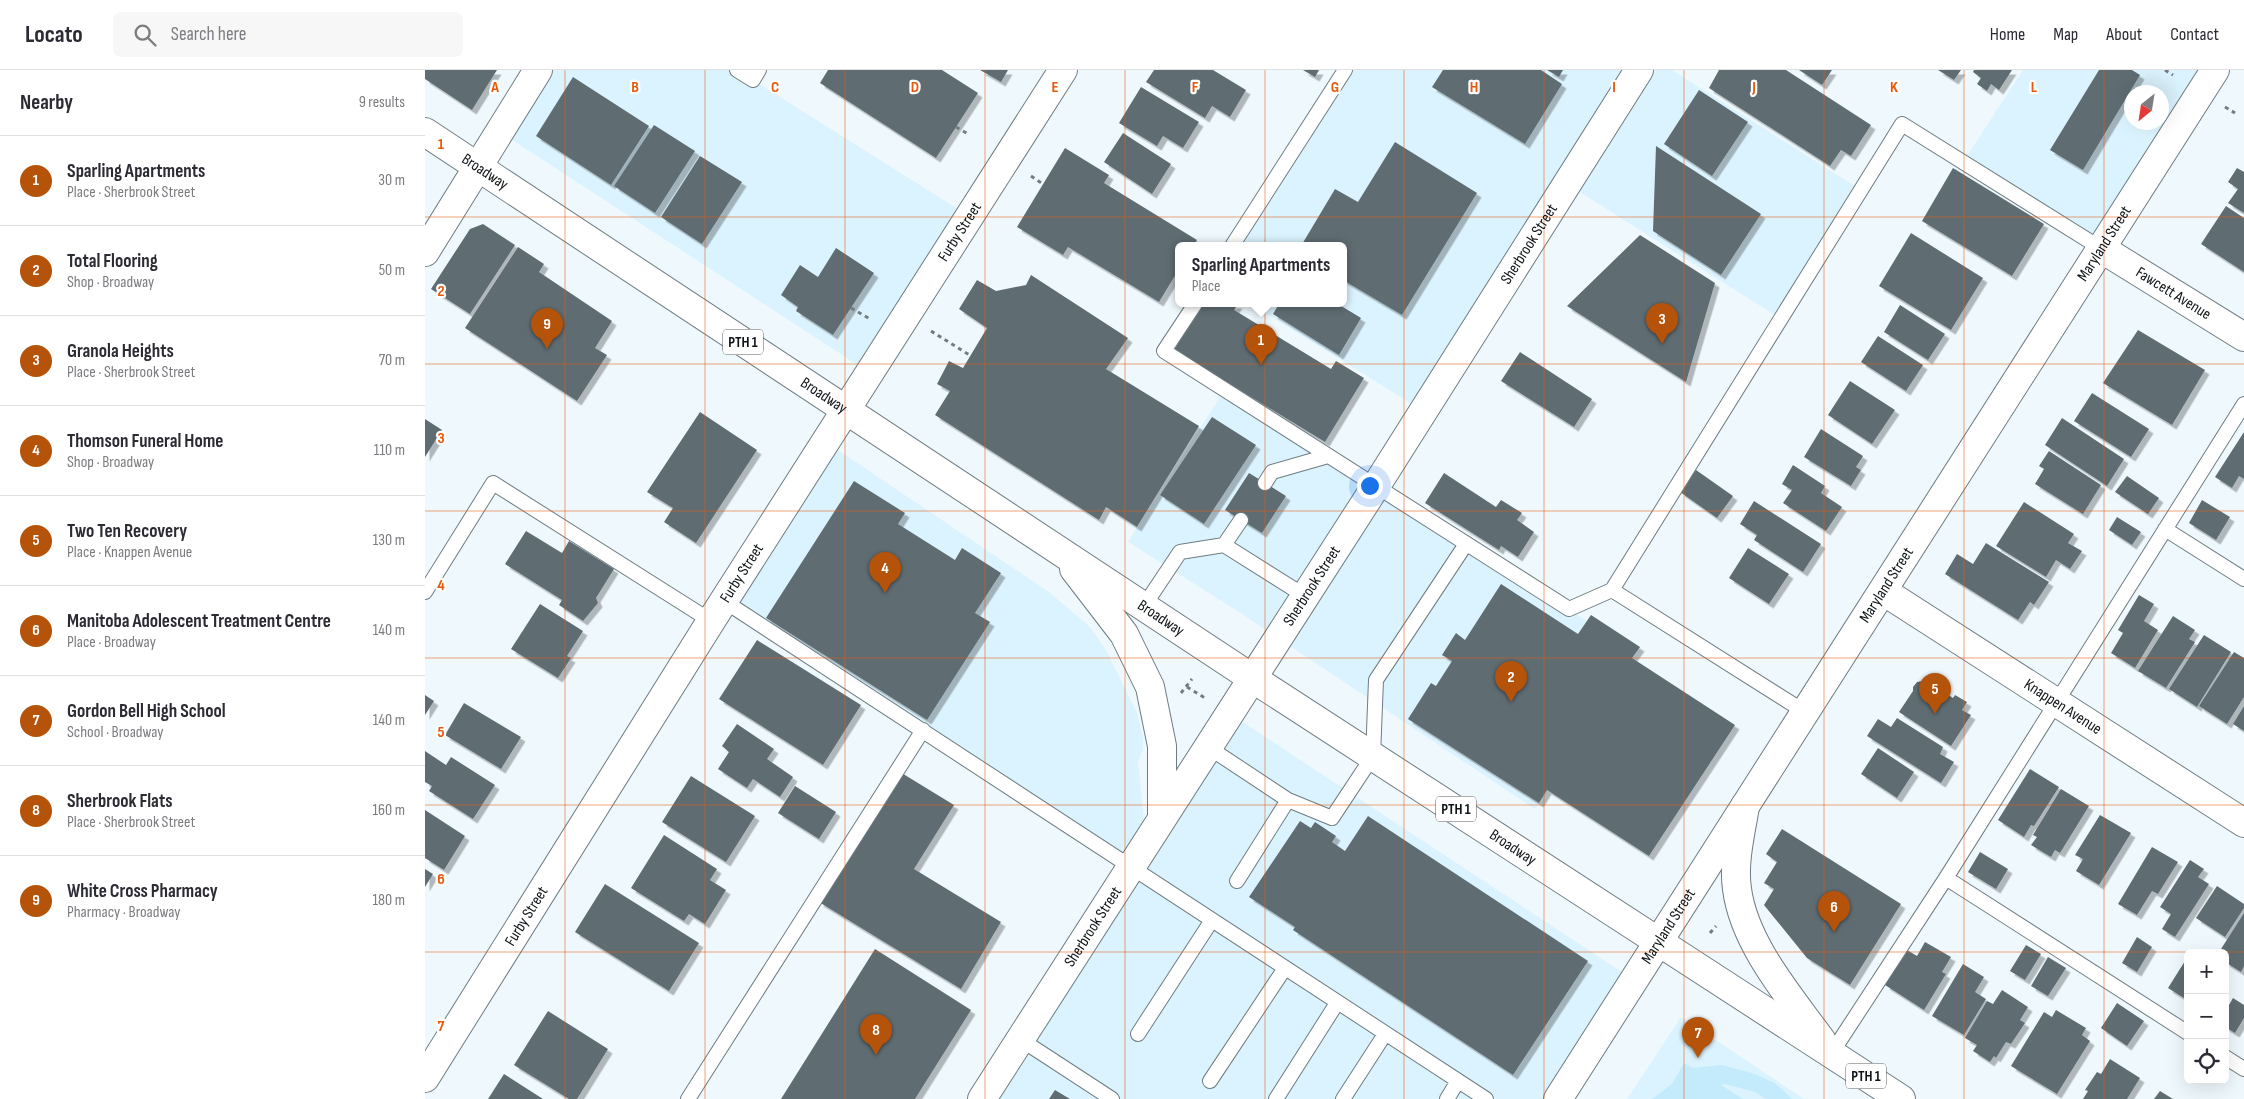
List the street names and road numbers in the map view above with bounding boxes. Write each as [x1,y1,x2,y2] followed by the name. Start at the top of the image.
[458,149,512,194] street label: Broadway
[934,199,986,265] street label: Furby Street
[1497,200,1562,288] street label: Sherbrook Street
[2073,202,2135,285] street label: Maryland Street
[2132,263,2215,324] street label: Fawcett Avenue
[723,330,763,354] road number: PTH 1
[797,373,851,418] street label: Broadway
[716,540,768,606] street label: Furby Street
[1279,542,1345,629] street label: Sherbrook Street
[1855,544,1917,626] street label: Maryland Street
[1134,596,1188,640] street label: Broadway
[2021,675,2105,739] street label: Knappen Avenue
[1436,796,1476,822] road number: PTH 1
[1486,825,1540,869] street label: Broadway
[501,883,552,949] street label: Furby Street
[1060,883,1126,970] street label: Sherbrook Street
[1637,885,1699,967] street label: Maryland Street
[1846,1064,1886,1088] road number: PTH 1

